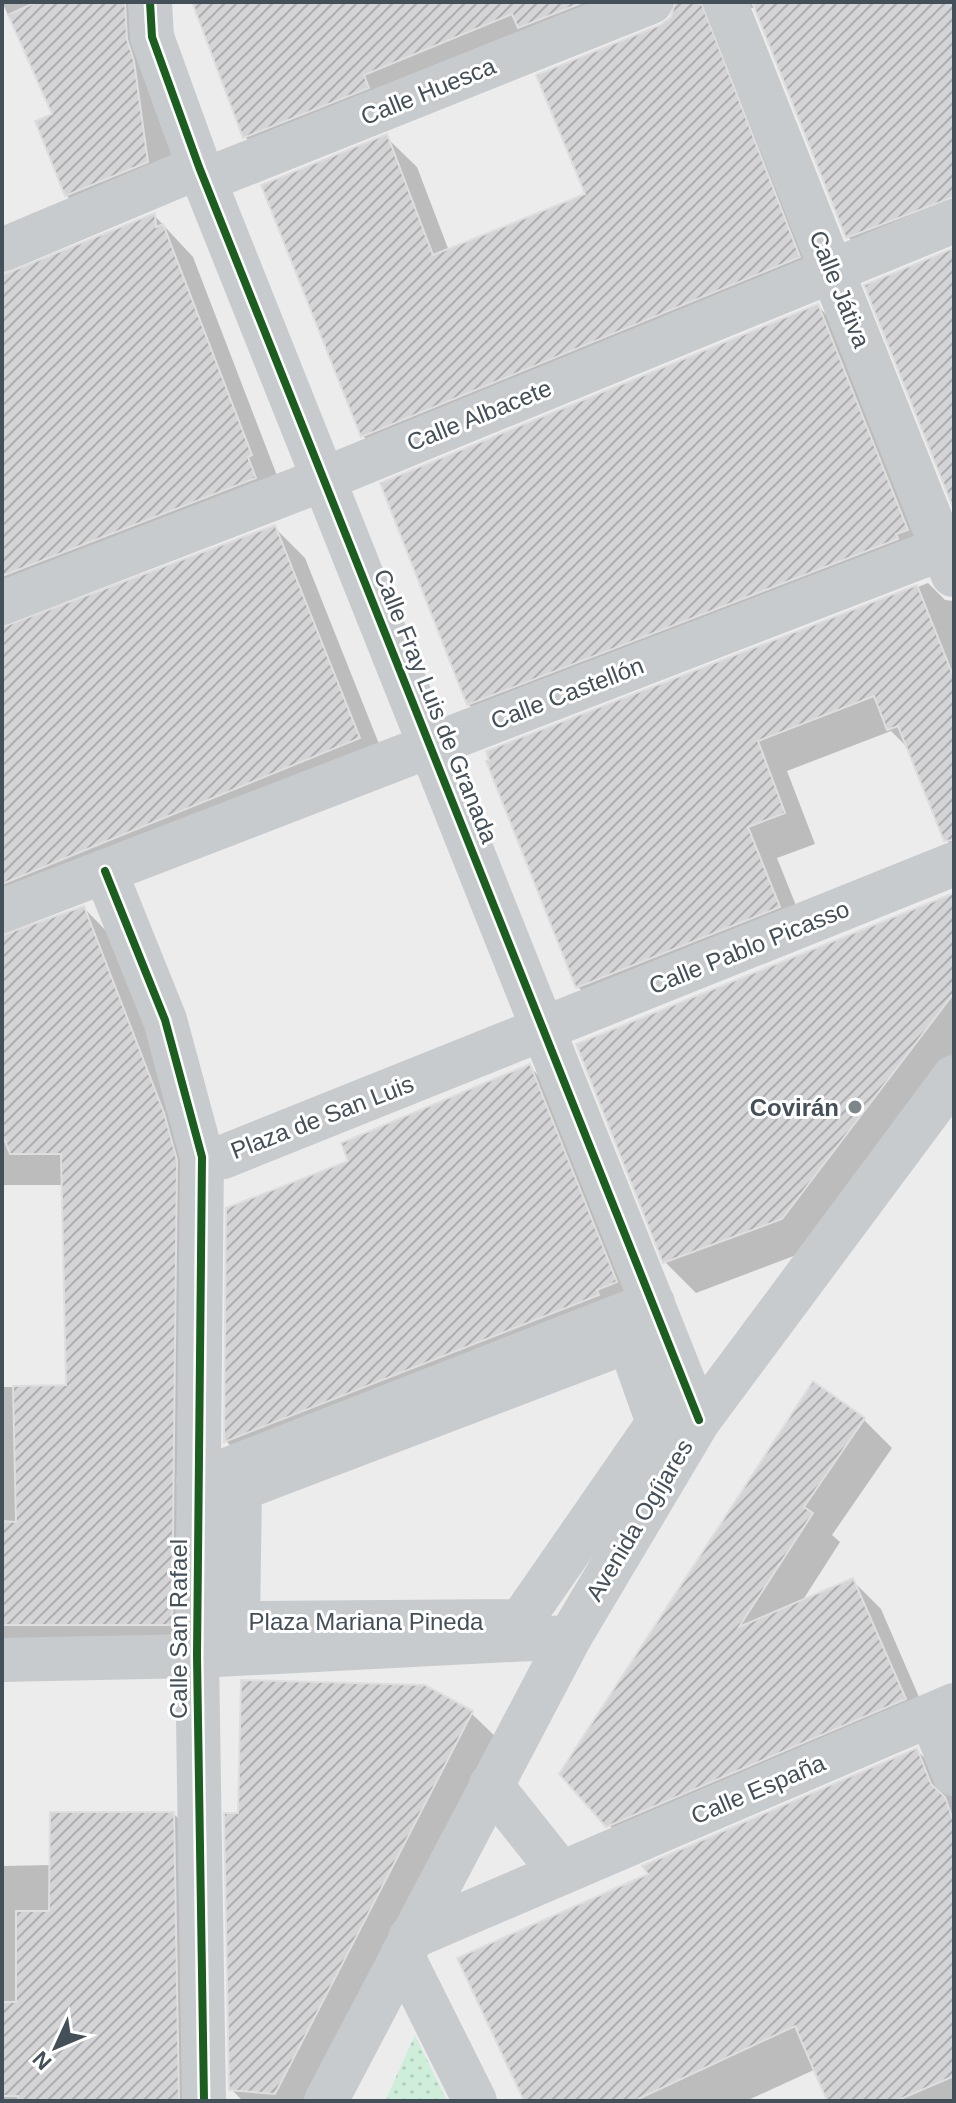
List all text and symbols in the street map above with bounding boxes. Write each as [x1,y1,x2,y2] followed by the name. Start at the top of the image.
[357,52,500,130] street label: Calle Huesca
[804,226,876,352] street label: Calle Játiva
[403,374,555,456] street label: Calle Albacete
[369,565,504,848] street label: Calle Fray Luis de Granada
[487,651,647,735] street label: Calle Castellón
[645,895,853,999] street label: Calle Pablo Picasso
[227,1070,417,1164] street label: Plaza de San Luis
[750,1094,839,1121] place label: Covirán
[846,1098,864,1116] marker: Covirán
[580,1434,698,1606] street label: Avenida Ogíjares
[165,1539,192,1719] street label: Calle San Rafael
[249,1608,484,1635] street label: Plaza Mariana Pineda
[687,1748,830,1829] street label: Calle España
[16,2007,96,2087] north arrow
[27,2046,56,2075] text: N

